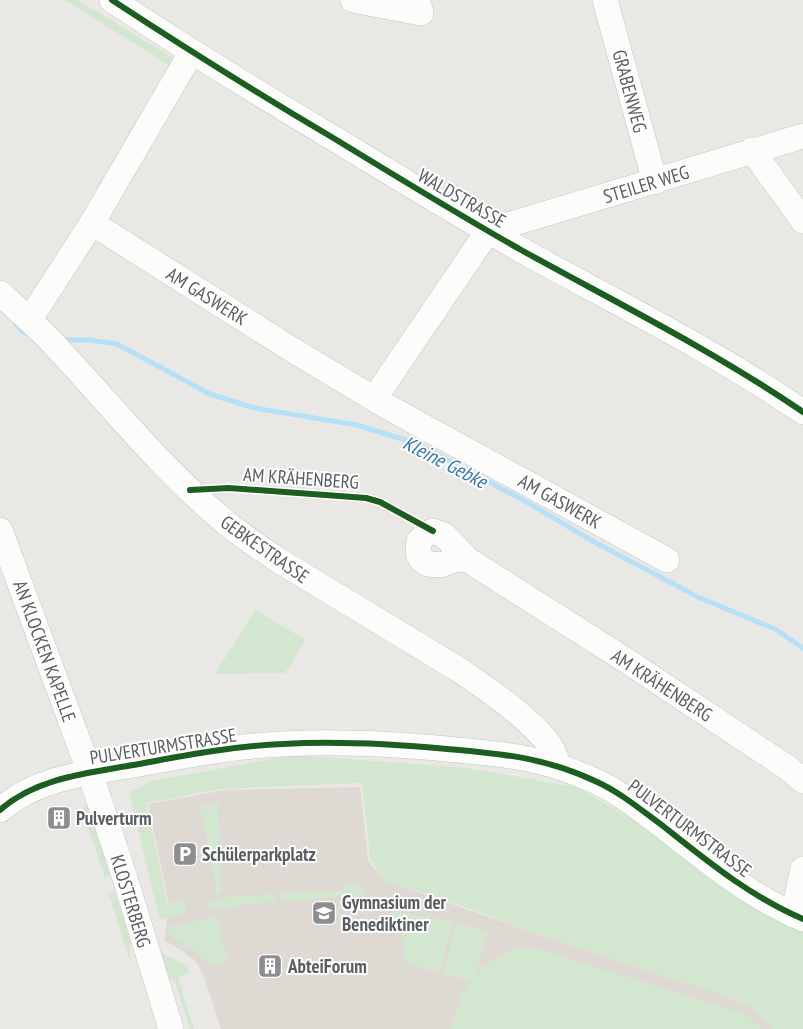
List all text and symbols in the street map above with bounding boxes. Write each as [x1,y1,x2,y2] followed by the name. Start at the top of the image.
[607,47,653,135] street label: GRABENWEG
[600,160,692,208] street label: STEILER WEG
[414,163,510,233] street label: WALDSTRASSE
[162,262,252,330] street label: AM GASWERK
[399,430,493,495] water label: Kleine Gebke
[242,462,360,494] street label: AM KRÄHENBERG
[514,468,606,534] street label: AM GASWERK
[216,510,314,588] street label: GEBKESTRASSE
[8,577,82,725] street label: AN KLOCKEN KAPELLE
[607,643,717,727] street label: AM KRÄHENBERG
[88,723,238,769] street label: PULVERTURMSTRASSE
[624,774,756,882] street label: PULVERTURMSTRASSE
[46,805,72,831] building icon: Pulverturm
[76,806,152,830] place label: Pulverturm
[172,841,198,867] parking icon: Schülerparkplatz
[202,842,316,866] place label: Schülerparkplatz
[106,852,156,950] street label: KLOSTERBERG
[342,890,447,936] place label: Gymnasium der Benediktiner
[311,900,337,926] school or university icon: Gymnasium der Benediktiner
[257,953,283,979] building icon: AbteiForum
[287,954,367,978] place label: AbteiForum

